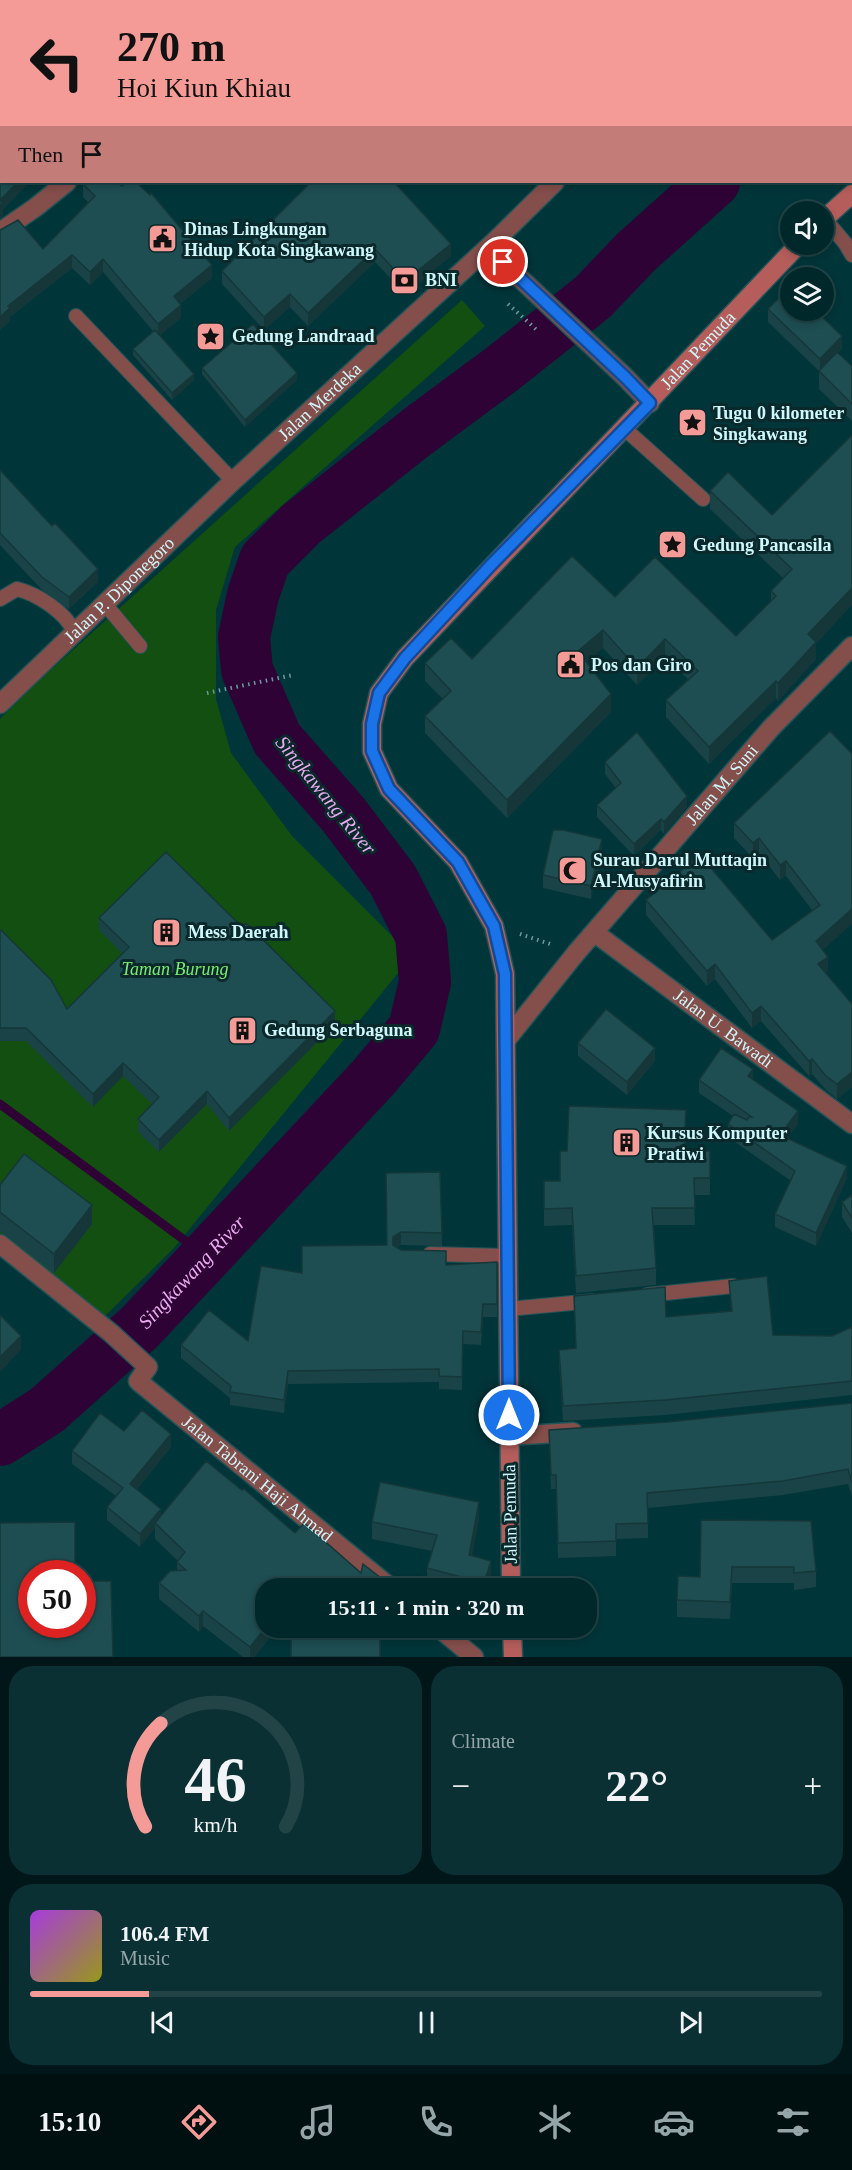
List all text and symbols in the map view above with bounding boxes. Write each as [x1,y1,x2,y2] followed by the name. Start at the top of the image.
[18,24,96,102] icon: left
[117,24,226,70] text: 270 m
[117,73,291,103] text: Hoi Kiun Khiau
[75,138,108,171] icon: arrive
[18,142,63,167] text: Then
[780,201,834,321] map controls
[780,201,834,255] button: sound
[184,219,374,260] place label: Dinas Lingkungan Hidup Kota Singkawang
[147,223,179,255] public building icon: Dinas Lingkungan Hidup Kota Singkawang
[477,236,528,287] pin
[486,245,519,278] icon: arrive
[388,264,420,296] bank icon: BNI
[780,267,834,321] button: layers
[425,270,457,290] place label: BNI
[656,307,739,393] street label: Jalan Pemuda
[195,320,227,352] place icon: Gedung Landraad
[232,326,375,346] place label: Gedung Landraad
[274,359,365,445] street label: Jalan Merdeka
[713,403,844,444] place label: Tugu 0 kilometer Singkawang
[676,407,708,439] place icon: Tugu 0 kilometer Singkawang
[656,529,688,561] place icon: Gedung Pancasila
[60,533,178,647] street label: Jalan P. Diponegoro
[693,535,832,555] place label: Gedung Pancasila
[554,649,586,681] public building icon: Pos dan Giro
[591,655,692,675] place label: Pos dan Giro
[271,731,381,859] water label: Singkawang River
[682,741,762,829] street label: Jalan M. Suni
[593,850,767,891] place label: Surau Darul Muttaqin Al-Musyafirin
[556,854,588,886] mosque icon: Surau Darul Muttaqin Al-Musyafirin
[151,916,183,948] building icon: Mess Daerah
[188,922,288,942] place label: Mess Daerah
[122,959,228,979] park label: Taman Burung
[670,985,777,1072] street label: Jalan U. Bawadi
[227,1014,259,1046] building icon: Gedung Serbaguna
[264,1020,413,1040] place label: Gedung Serbaguna
[647,1123,788,1164] place label: Kursus Komputer Pratiwi
[610,1127,642,1159] building icon: Kursus Komputer Pratiwi
[134,1211,250,1333] water label: Singkawang River
[477,1383,541,1447] position arrow
[178,1411,337,1546] street label: Jalan Tabrani Haji Ahmad
[499,1464,521,1564] street label: Jalan Pemuda
[18,1560,96,1638] speed limit sign: 50
[328,1595,524,1620] text: 15:11 · 1 min · 320 m
[452,1730,515,1752] text: Climate
[184,1745,246,1814] text: 46
[605,1761,668,1811] text: 22°
[452,1768,470,1804] text: −
[803,1768,822,1804] text: +
[193,1814,238,1838] text: km/h
[120,1921,209,1946] text: 106.4 FM
[120,1947,170,1969] text: Music
[146,2006,179,2039] icon: previous
[410,2006,443,2039] icon: pause
[674,2006,707,2039] icon: next
[178,2101,220,2143] icon: directions
[297,2101,339,2143] icon: music
[415,2101,457,2143] icon: phone
[534,2101,576,2143] icon: climate
[653,2101,695,2143] icon: car
[772,2101,814,2143] icon: filters
[38,2107,101,2137] text: 15:10

